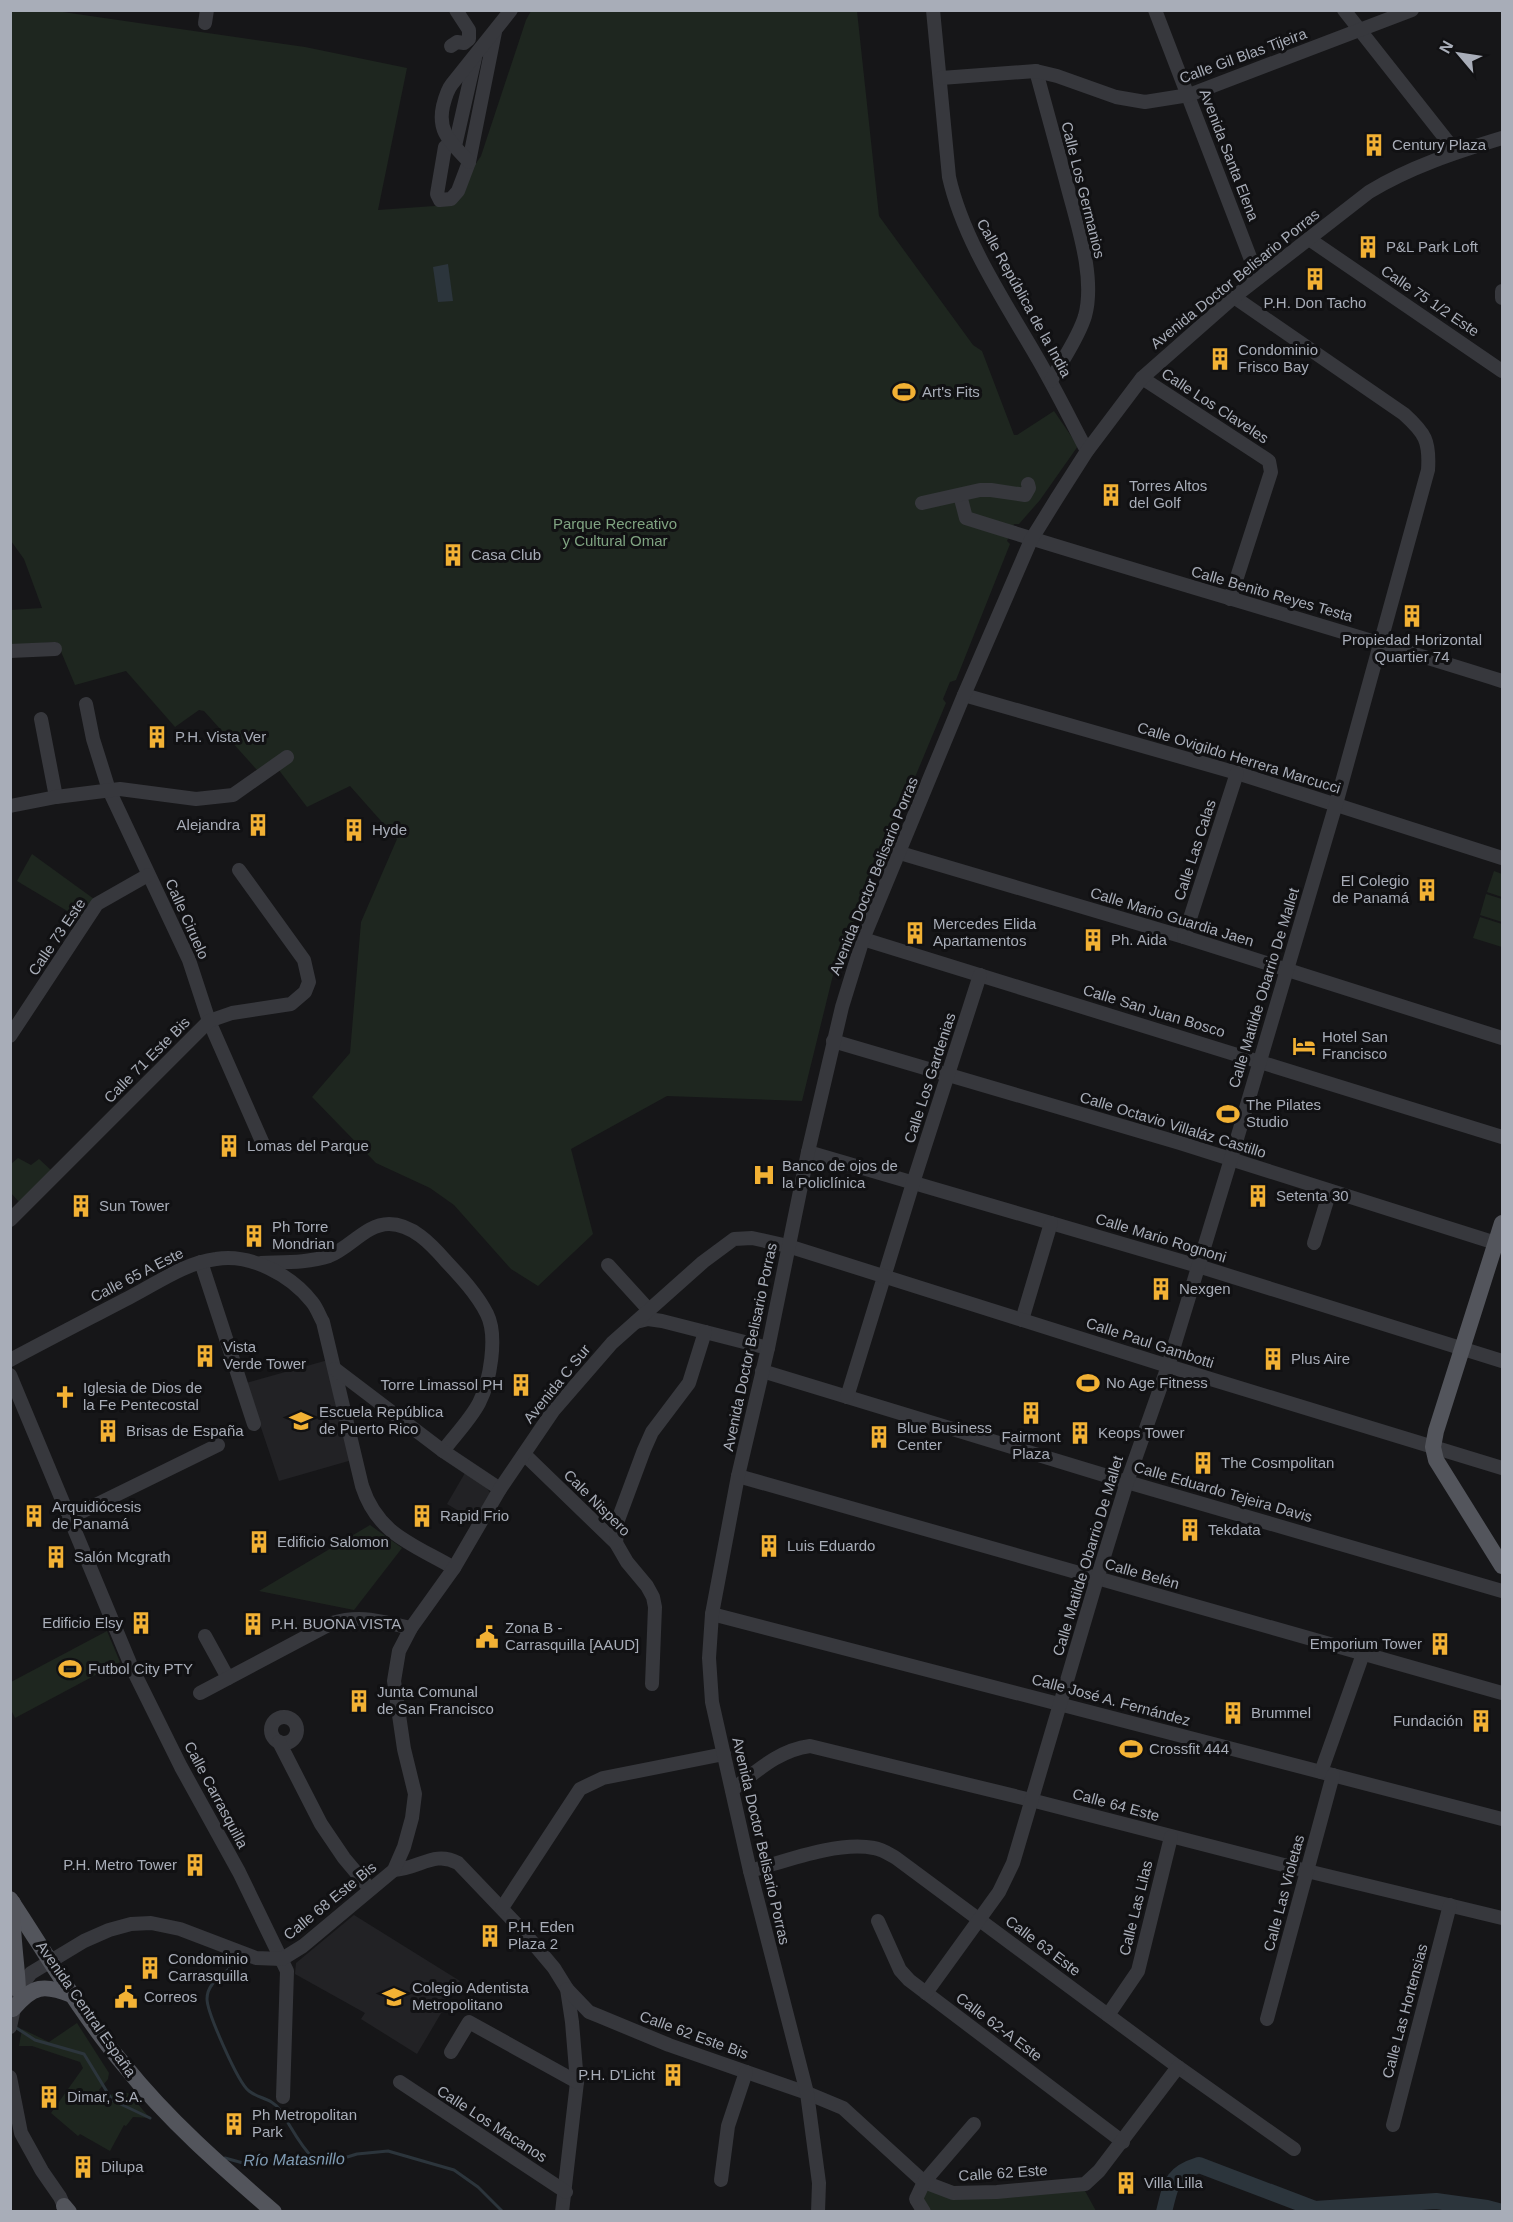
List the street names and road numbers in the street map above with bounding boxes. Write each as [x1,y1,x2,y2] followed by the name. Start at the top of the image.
[1177,24,1309,86] street label: Calle Gil Blas Tijeira
[1196,86,1263,224] street label: Avenida Santa Elena
[1058,120,1109,260] street label: Calle Los Germanios
[1147,205,1323,352] street label: Avenida Doctor Belisario Porras
[974,216,1075,380] street label: Calle República de la India
[1378,262,1482,340] street label: Calle 75 1/2 Este
[1159,365,1272,447] street label: Calle Los Claveles
[1189,562,1356,625] street label: Calle Benito Reyes Testa
[1135,718,1343,797] street label: Calle Ovigildo Herrera Marcucci
[826,774,921,977] street label: Avenida Doctor Belisario Porras
[1170,797,1219,902] street label: Calle Las Calas
[162,876,213,961] street label: Calle Ciruelo
[1088,884,1256,950] street label: Calle Mario Guardia Jaen
[1225,885,1302,1090] street label: Calle Matilde Obarrio De Mallet
[25,895,89,978] street label: Calle 73 Este
[1081,981,1227,1040] street label: Calle San Juan Bosco
[900,1011,959,1145] street label: Calle Los Gardenias
[100,1013,193,1106] street label: Calle 71 Este Bis
[1078,1088,1268,1161] street label: Calle Octavio Villaláz Castillo
[1094,1210,1229,1266] street label: Calle Mario Rognoni
[719,1241,780,1453] street label: Avenida Doctor Belisario Porras
[88,1244,186,1305] street label: Calle 65 A Este
[1084,1314,1216,1371] street label: Calle Paul Gambotti
[520,1341,594,1427] street label: Avenida C Sur
[1049,1453,1126,1658] street label: Calle Matilde Obarrio De Mallet
[1132,1458,1314,1525] street label: Calle Eduardo Tejeira Davis
[561,1466,634,1539] street label: Cale Nispero
[1103,1555,1181,1592] street label: Calle Belén
[1030,1670,1192,1729] street label: Calle José A. Fernández
[729,1736,794,1946] street label: Avenida Doctor Belisario Porras
[181,1739,252,1852] street label: Calle Carrasquilla
[1071,1785,1161,1824] street label: Calle 64 Este
[1260,1833,1307,1953] street label: Calle Las Violetas
[280,1858,379,1943] street label: Calle 68 Este Bis
[1115,1858,1156,1957] street label: Calle Las Lilas
[1003,1912,1084,1979] street label: Calle 63 Este
[33,1938,140,2080] street label: Avenida Central España
[1378,1942,1431,2080] street label: Calle Las Hortensias
[953,1989,1046,2065] street label: Calle 62-A Este
[638,2007,751,2062] street label: Calle 62 Este Bis
[434,2082,550,2165] street label: Calle Los Macanos
[958,2161,1048,2184] street label: Calle 62 Este

